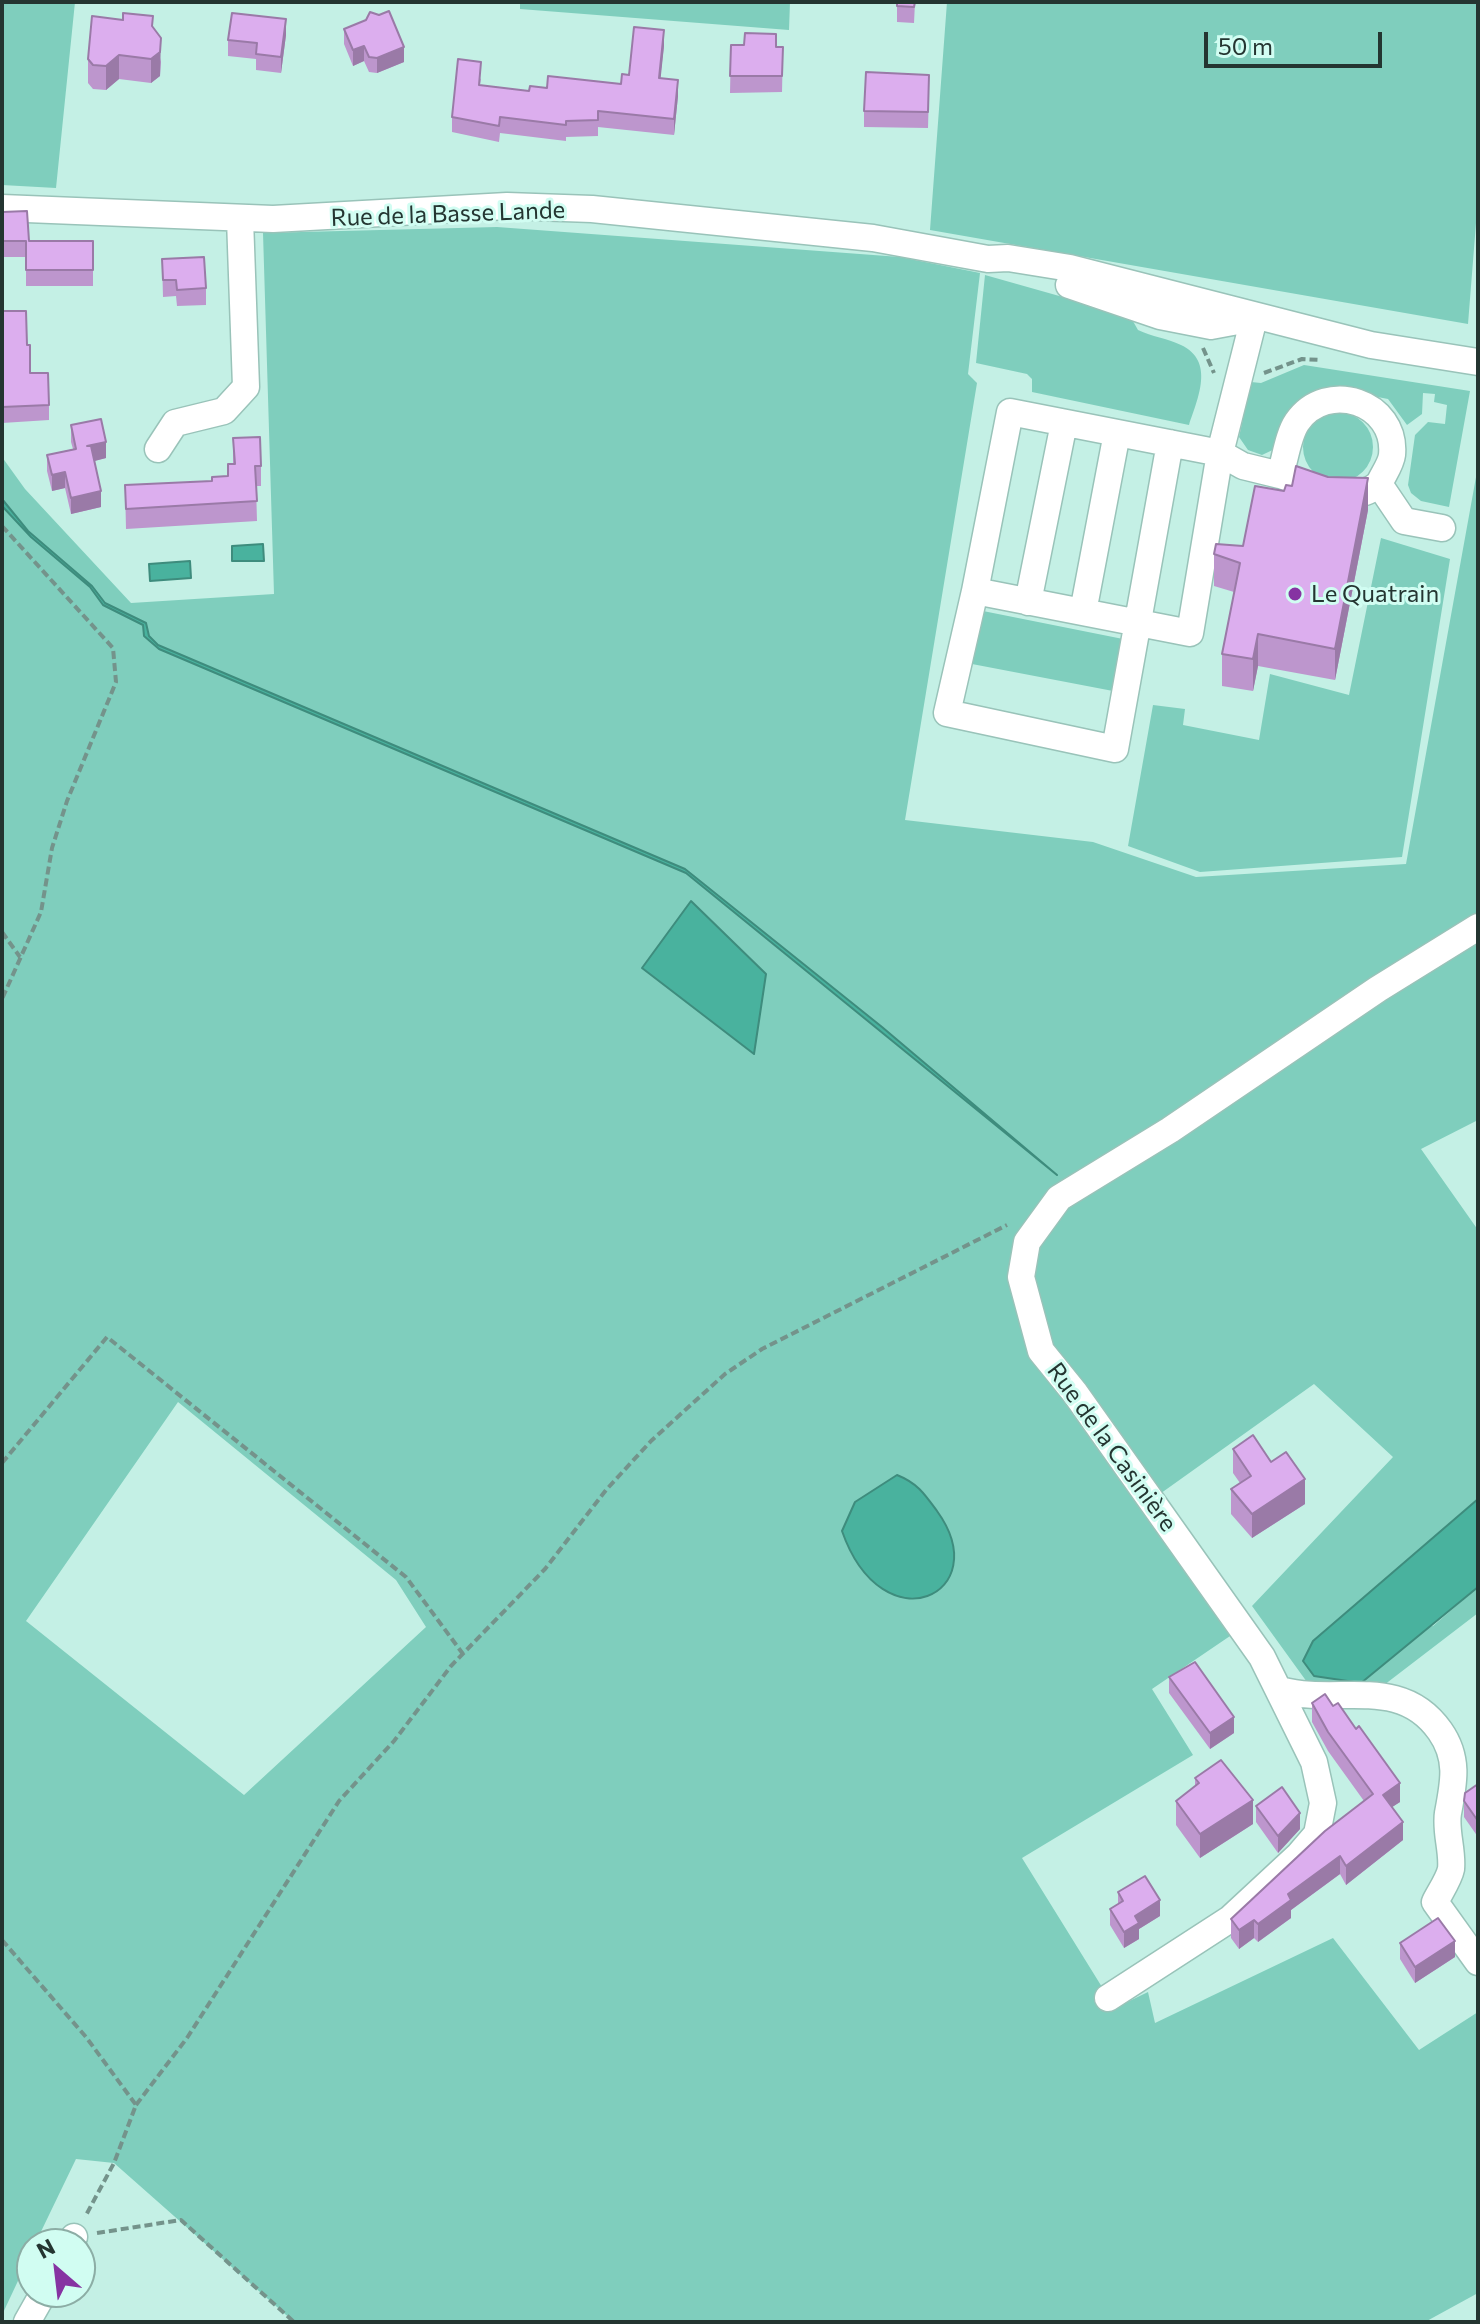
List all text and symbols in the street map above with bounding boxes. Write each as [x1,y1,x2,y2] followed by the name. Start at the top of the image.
[1208,16,1386,66] scale bar
[1218,31,1273,60] text: 50 m
[330,196,566,232] street label: Rue de la Basse Lande
[1311,580,1439,608] place label: Le Quatrain
[1286,585,1304,603] marker: Le Quatrain
[1041,1357,1183,1537] street label: Rue de la Casinière
[16,2228,96,2308] north arrow
[32,2232,59,2264] text: N

